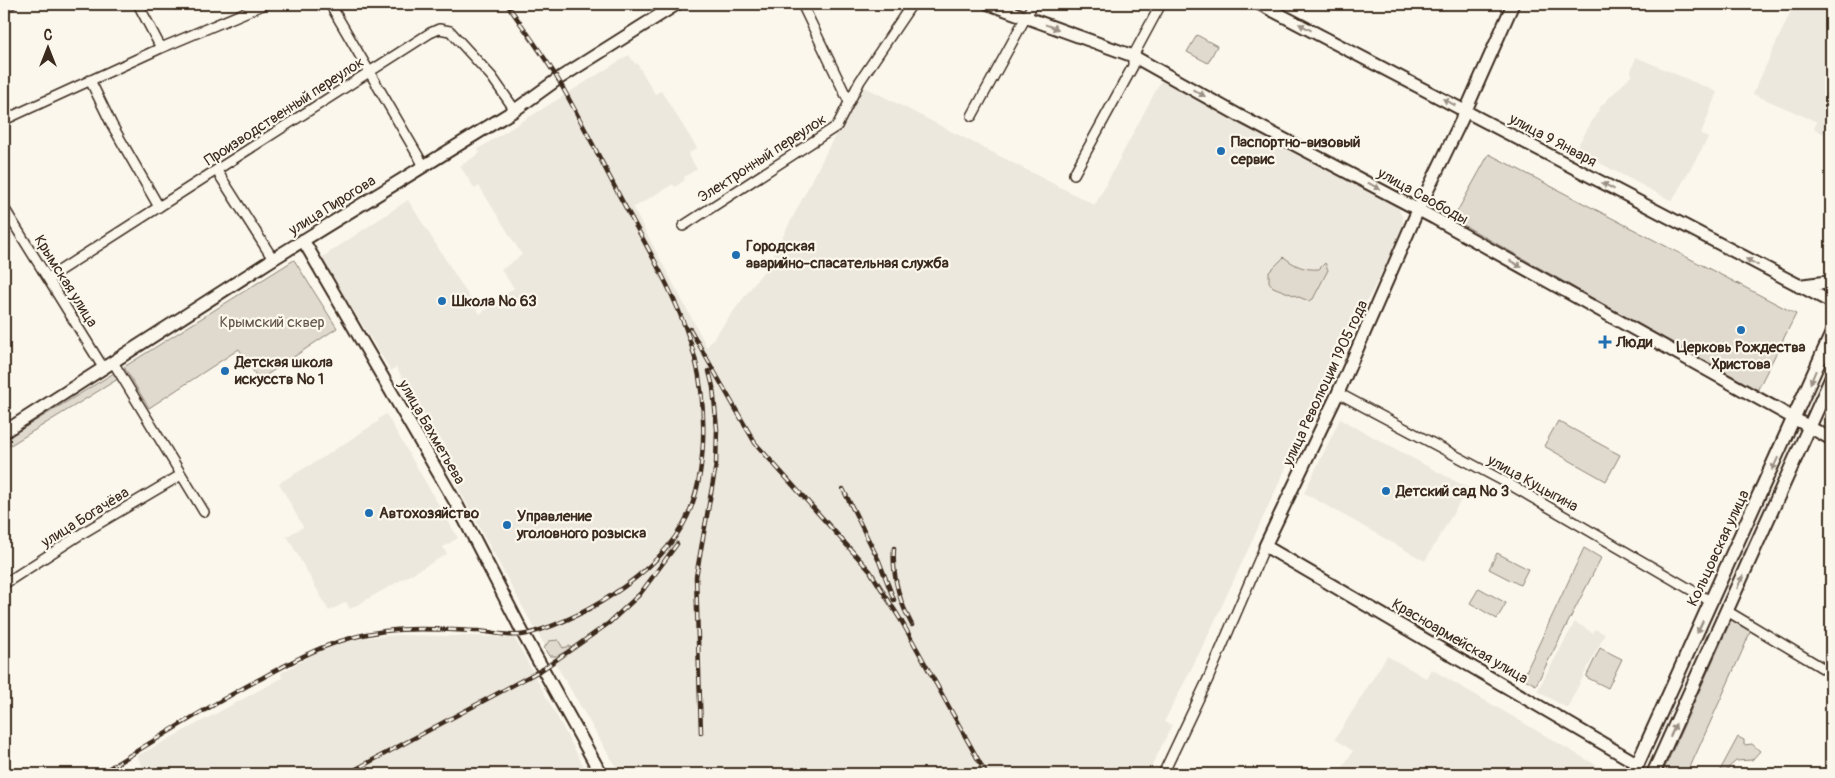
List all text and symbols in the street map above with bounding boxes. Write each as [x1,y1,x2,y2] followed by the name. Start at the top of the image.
[22,22,72,72] north arrow
[1298,23,1312,31] one-way arrow
[1044,24,1059,31] one-way arrow
[44,27,53,44] text: С
[201,52,368,170] street label: Производственный переулок
[1192,89,1207,97] one-way arrow
[1442,98,1455,107] one-way arrow
[1505,109,1600,171] street label: улица 9 Января
[694,110,830,207] street label: Электронный переулок
[1230,133,1360,169] place label: Паспортно-визовый сервис
[1215,145,1227,157] marker: Паспортно-визовый сервис
[1373,163,1471,229] street label: улица Свободы
[284,171,379,240] street label: улица Пирогова
[1367,181,1380,190] one-way arrow
[1601,182,1615,190] one-way arrow
[30,232,102,331] street label: Крымская улица
[746,237,949,273] place label: Городская аварийно-спасательная служба
[730,249,742,261] marker: Городская аварийно-спасательная служба
[1745,257,1759,266] one-way arrow
[1510,259,1523,268] one-way arrow
[451,292,537,311] place label: Школа № 63
[436,295,448,307] marker: Школа № 63
[1278,297,1372,470] street label: улица Революции 1905 года
[220,313,324,332] park label: Крымский сквер
[1735,324,1747,336] marker: Церковь Рождества Христова
[1615,333,1653,352] place label: Люди
[1598,335,1612,349] marker: Люди
[1676,338,1806,374] place label: Церковь Рождества Христова
[234,353,333,389] place label: Детская школа искусств № 1
[219,365,231,377] marker: Детская школа искусств № 1
[1809,370,1817,384] one-way arrow
[393,376,469,488] street label: улица Бахметьева
[1483,450,1582,516] street label: улица Куцыгина
[1771,456,1779,471] one-way arrow
[1395,482,1509,501] place label: Детский сад № 3
[37,483,133,552] street label: улица Богачёва
[1380,485,1392,497] marker: Детский сад № 3
[1683,487,1754,609] street label: Кольцовская улица
[379,504,479,523] place label: Автохозяйство
[363,507,375,519] marker: Автохозяйство
[516,507,646,543] place label: Управление уголовного розыска
[501,519,513,531] marker: Управление уголовного розыска
[1737,575,1745,589] one-way arrow
[1388,595,1531,688] street label: Красноармейская улица
[1696,620,1704,634] one-way arrow
[1670,723,1678,737] one-way arrow

